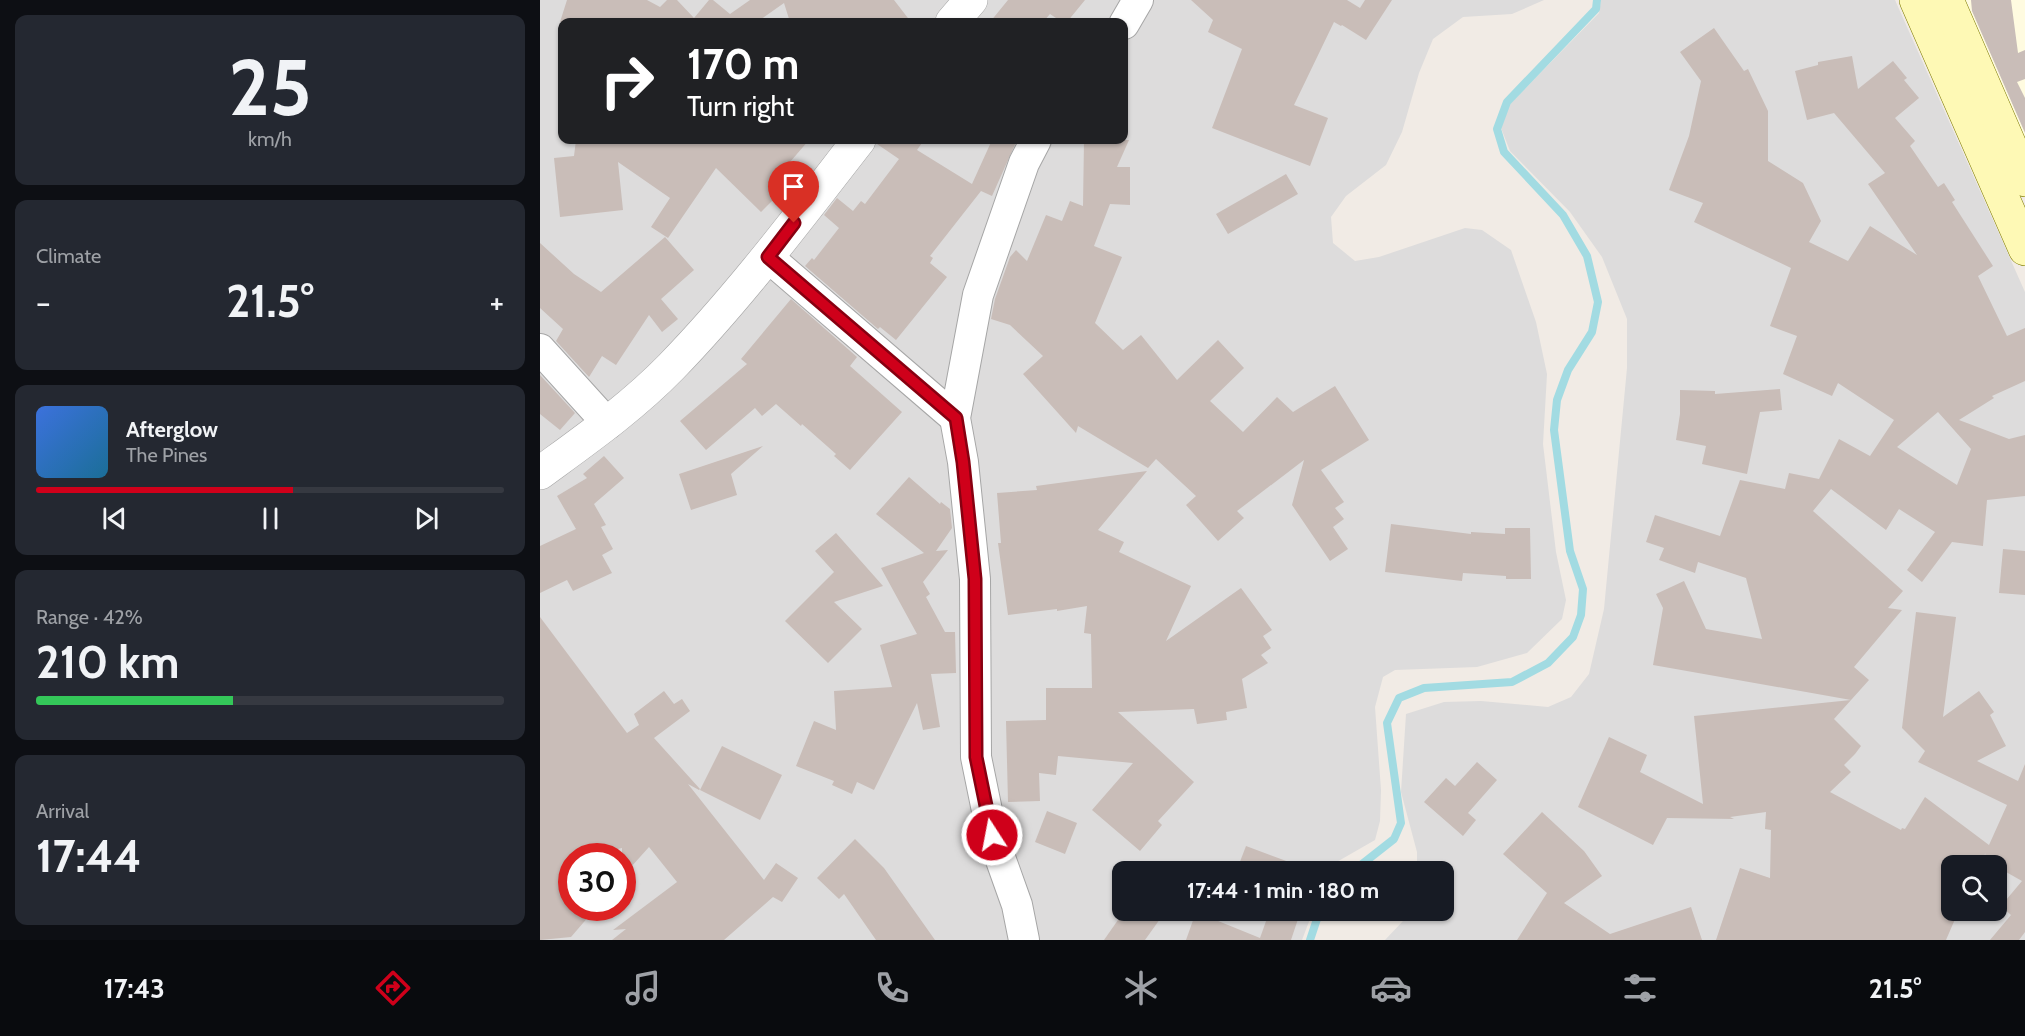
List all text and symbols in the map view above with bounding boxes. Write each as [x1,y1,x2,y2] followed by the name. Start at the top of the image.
[687,38,799,90] text: 170 m
[228,40,312,135] text: 25
[588,42,666,120] icon: right
[687,90,794,123] text: Turn right
[248,127,292,151] text: km/h
[768,161,819,223] pin
[777,170,810,203] icon: arrive
[36,244,101,268] text: Climate
[226,274,314,328] text: 21.5°
[36,282,51,322] text: −
[489,282,504,322] text: +
[126,416,218,443] text: Afterglow
[126,443,207,467] text: The Pines
[98,502,131,535] icon: previous
[254,502,287,535] icon: pause
[410,502,443,535] icon: next
[36,605,143,629] text: Range · 42%
[36,635,179,689] text: 210 km
[36,799,89,823] text: Arrival
[960,803,1024,867] position arrow
[36,829,141,883] text: 17:44
[558,843,636,921] speed limit sign: 30
[1941,855,2007,921] map controls
[1941,855,2007,921] button: search
[1187,877,1379,904] text: 17:44 · 1 min · 180 m
[372,967,414,1009] icon: directions
[622,967,664,1009] icon: music
[871,967,913,1009] icon: phone
[1120,967,1162,1009] icon: climate
[1370,967,1412,1009] icon: car
[1619,967,1661,1009] icon: filters
[104,972,165,1005] text: 17:43
[1869,972,1921,1005] text: 21.5°

